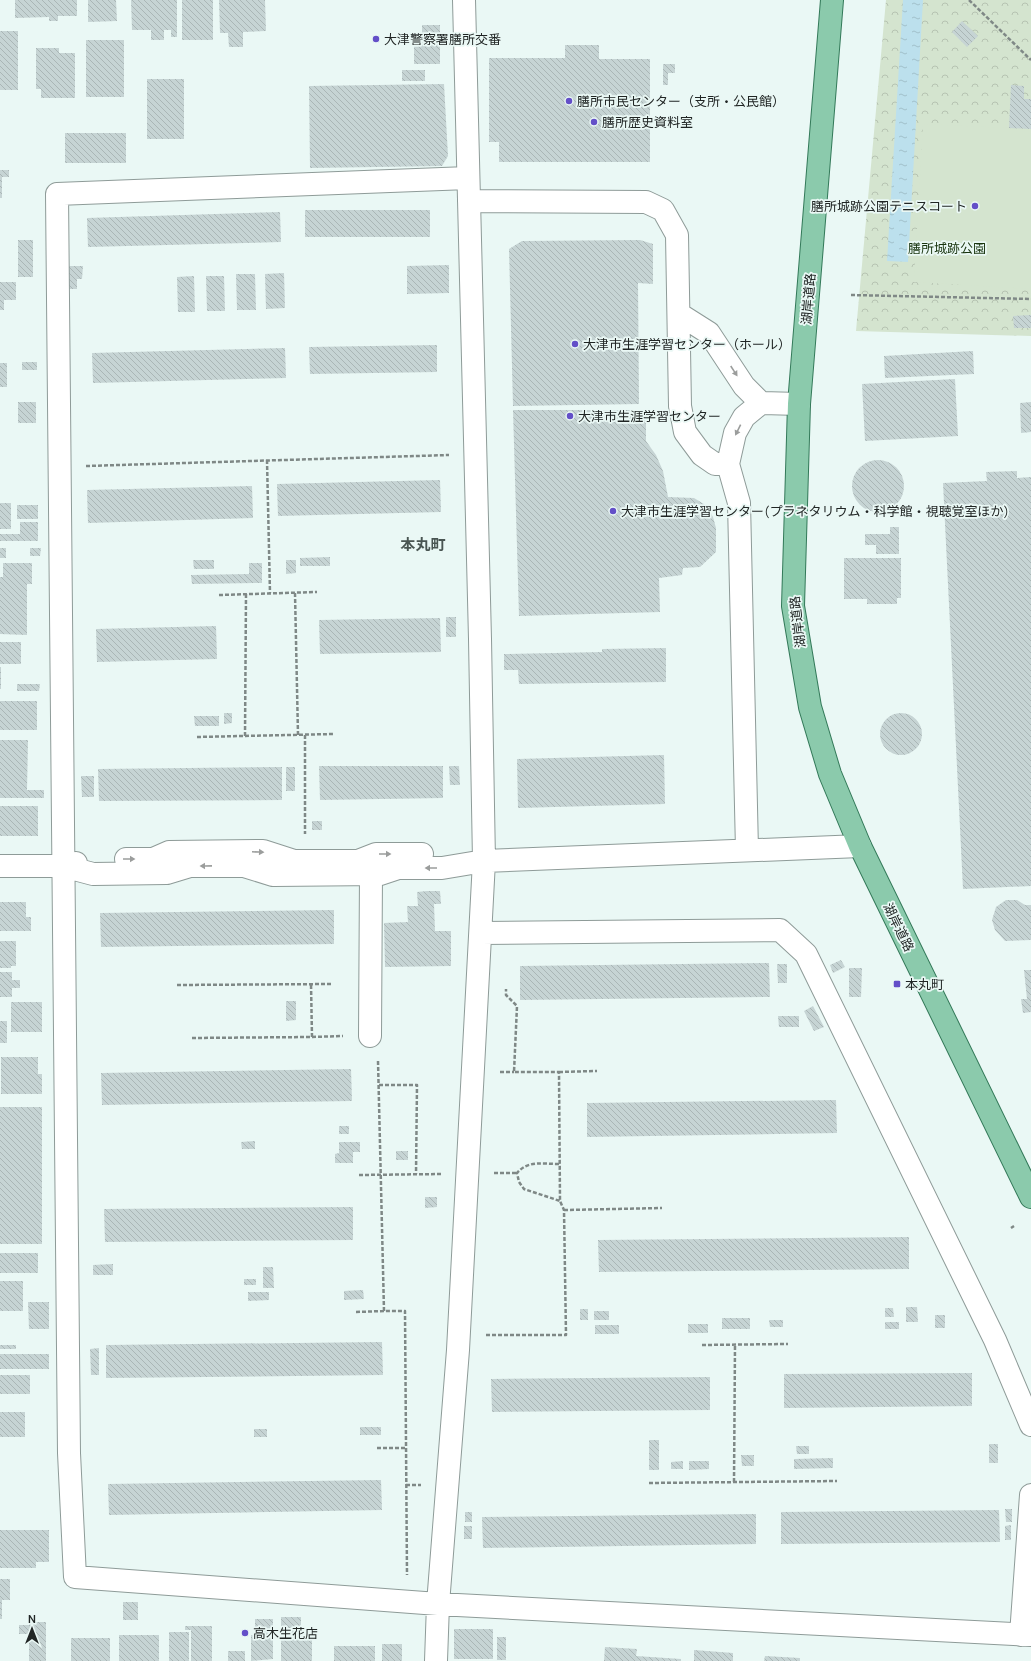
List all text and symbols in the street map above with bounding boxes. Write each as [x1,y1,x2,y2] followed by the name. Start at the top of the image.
[384,30,501,48] place label: 大津警察署膳所交番
[371,34,381,44] marker: 大津警察署膳所交番
[577,92,785,110] place label: 膳所市民センター（支所・公民館）
[564,96,574,106] marker: 膳所市民センター（支所・公民館）
[602,113,693,131] place label: 膳所歴史資料室
[589,117,599,127] marker: 膳所歴史資料室
[811,197,967,215] place label: 膳所城跡公園テニスコート
[970,201,980,211] marker: 膳所城跡公園テニスコート
[908,239,986,257] park label: 膳所城跡公園
[797,272,819,326] street label: 湖岸道路
[583,335,791,353] place label: 大津市生涯学習センター（ホール）
[570,339,580,349] marker: 大津市生涯学習センター（ホール）
[730,365,737,377] one-way arrow
[578,407,721,425] place label: 大津市生涯学習センター
[565,411,575,421] marker: 大津市生涯学習センター
[735,424,741,435] one-way arrow
[621,502,1009,520] place label: 大津市生涯学習センター(プラネタリウム・科学館・視聴覚室ほか)
[608,506,618,516] marker: 大津市生涯学習センター(プラネタリウム・科学館・視聴覚室ほか)
[400,534,446,555] district label: 本丸町
[785,595,809,649] street label: 湖岸道路
[252,848,264,855] one-way arrow
[379,851,392,857] one-way arrow
[123,856,136,862] one-way arrow
[199,863,212,869] one-way arrow
[424,865,437,871] one-way arrow
[880,900,918,954] street label: 湖岸道路
[905,975,944,993] place label: 本丸町
[892,979,902,989] marker: 本丸町
[12,1609,52,1649] north arrow
[28,1611,36,1626] text: N
[253,1624,318,1642] place label: 高木生花店
[240,1628,250,1638] marker: 高木生花店

